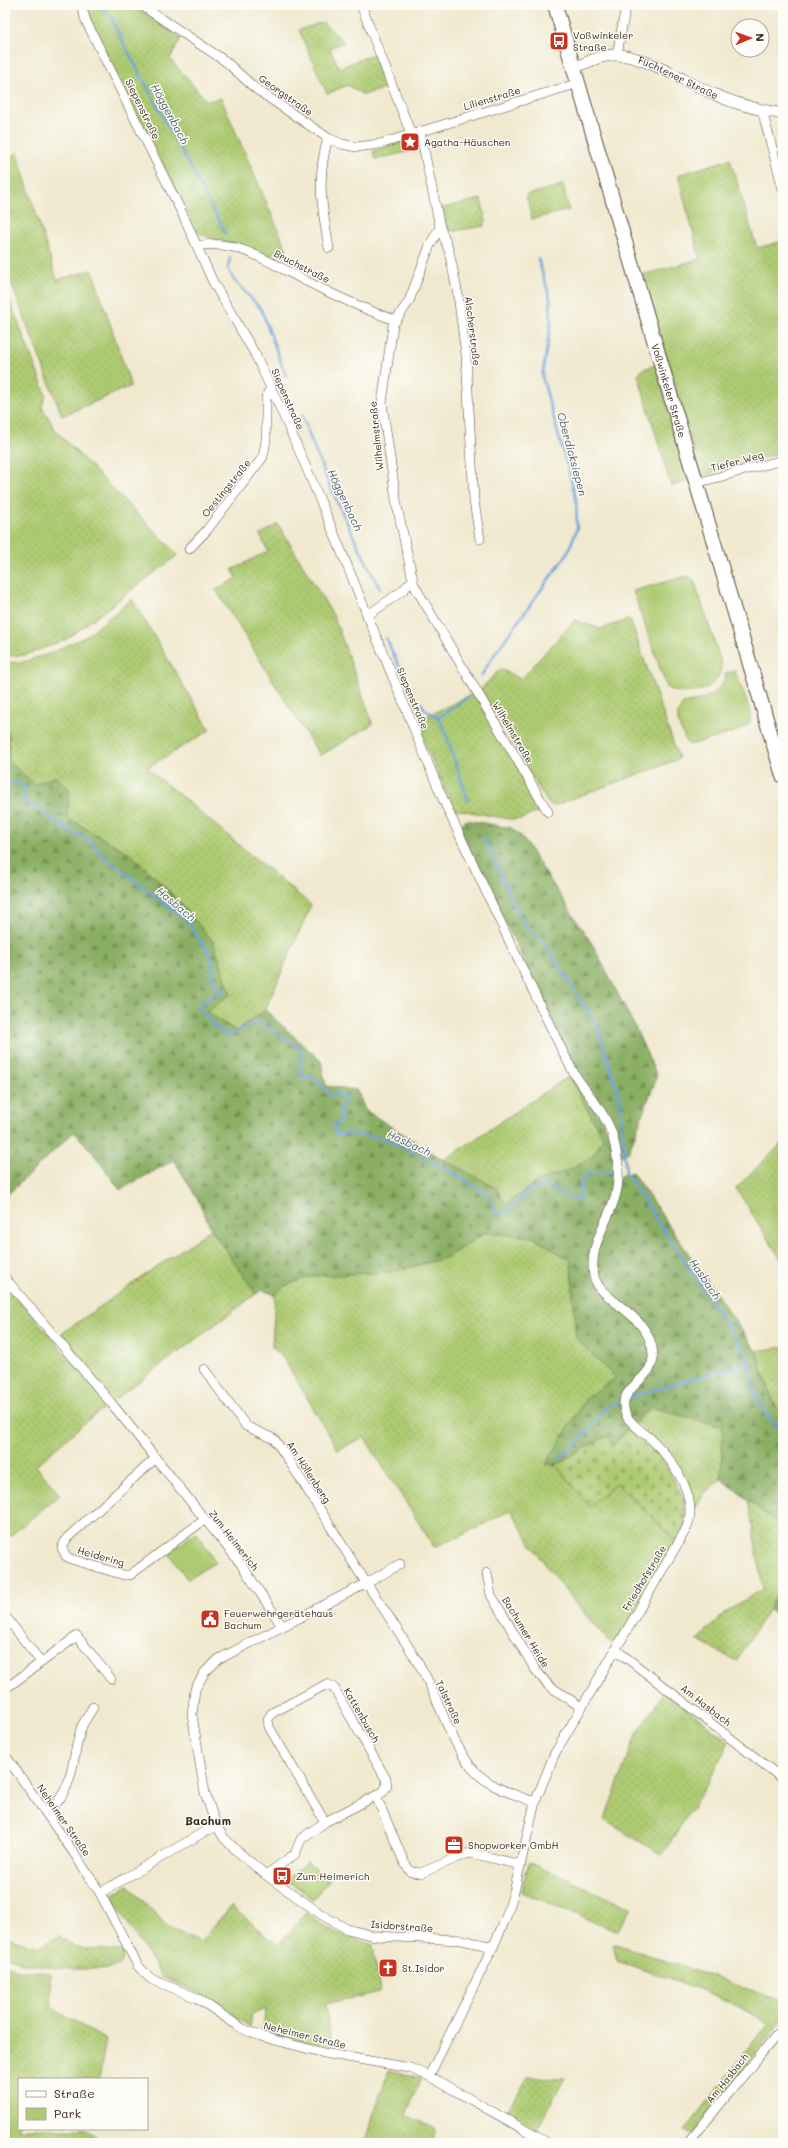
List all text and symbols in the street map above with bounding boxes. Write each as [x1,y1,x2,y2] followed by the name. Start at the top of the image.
[730,18,770,58] north arrow
[573,28,633,54] place label: Voßwinkeler Straße
[548,30,570,52] bus stop icon: Voßwinkeler Straße
[753,33,768,42] text: N
[636,53,720,102] street label: Füchtener Straße
[256,71,316,119] street label: Georgstraße
[122,76,164,142] street label: Siepenstraße
[148,81,193,147] water label: Höggenbach
[462,83,522,113] street label: Lilienstraße
[399,131,421,153] place icon: Agatha-Häuschen
[424,135,510,149] place label: Agatha-Häuschen
[272,246,332,286] street label: Bruchstraße
[462,295,484,367] street label: Alscherstraße
[648,342,690,439] street label: Voßwinkeler Straße
[268,366,308,432] street label: Siepenstraße
[365,401,387,471] street label: Wilhelmstraße
[554,410,591,497] water label: Oberdicksiepen
[709,447,765,475] street label: Tiefer Weg
[198,456,254,520] street label: Oestingstraße
[325,466,366,533] water label: Höggenbach
[394,665,432,731] street label: Siepenstraße
[489,699,537,765] street label: Wilhelmstraße
[154,883,199,924] water label: Hasbach
[385,1126,433,1159] water label: Hasbach
[686,1255,725,1302] water label: Hasbach
[284,1438,334,1506] street label: Am Höllenberg
[206,1507,262,1574] street label: Zum Heimerich
[619,1542,669,1614] street label: Friedhofstraße
[76,1543,126,1569] street label: Heidering
[499,1594,553,1670] street label: Bachumer Heide
[224,1606,333,1632] place label: Feuerwehrgerätehaus Bachum
[199,1608,221,1630] public building icon: Feuerwehrgerätehaus Bachum
[433,1678,465,1726] street label: Talstraße
[678,1681,734,1729] street label: Am Hasbach
[341,1685,384,1745] street label: Kattenbusch
[34,1781,94,1859] street label: Neheimer Straße
[185,1812,231,1828] district label: Bachum
[443,1834,465,1856] office icon: Shopworker GmbH
[468,1838,559,1852] place label: Shopworker GmbH
[271,1865,293,1887] bus stop icon: Zum Heimerich
[296,1869,370,1883] place label: Zum Heimerich
[370,1917,434,1935] street label: Isidorstraße
[377,1957,399,1979] church icon: St.Isidor
[402,1961,445,1975] place label: St.Isidor
[262,2018,348,2052] street label: Neheimer Straße
[703,2050,752,2106] street label: Am Hasbach
[18,2078,148,2130] legend
[54,2085,95,2101] text: Straße
[54,2105,81,2121] text: Park

